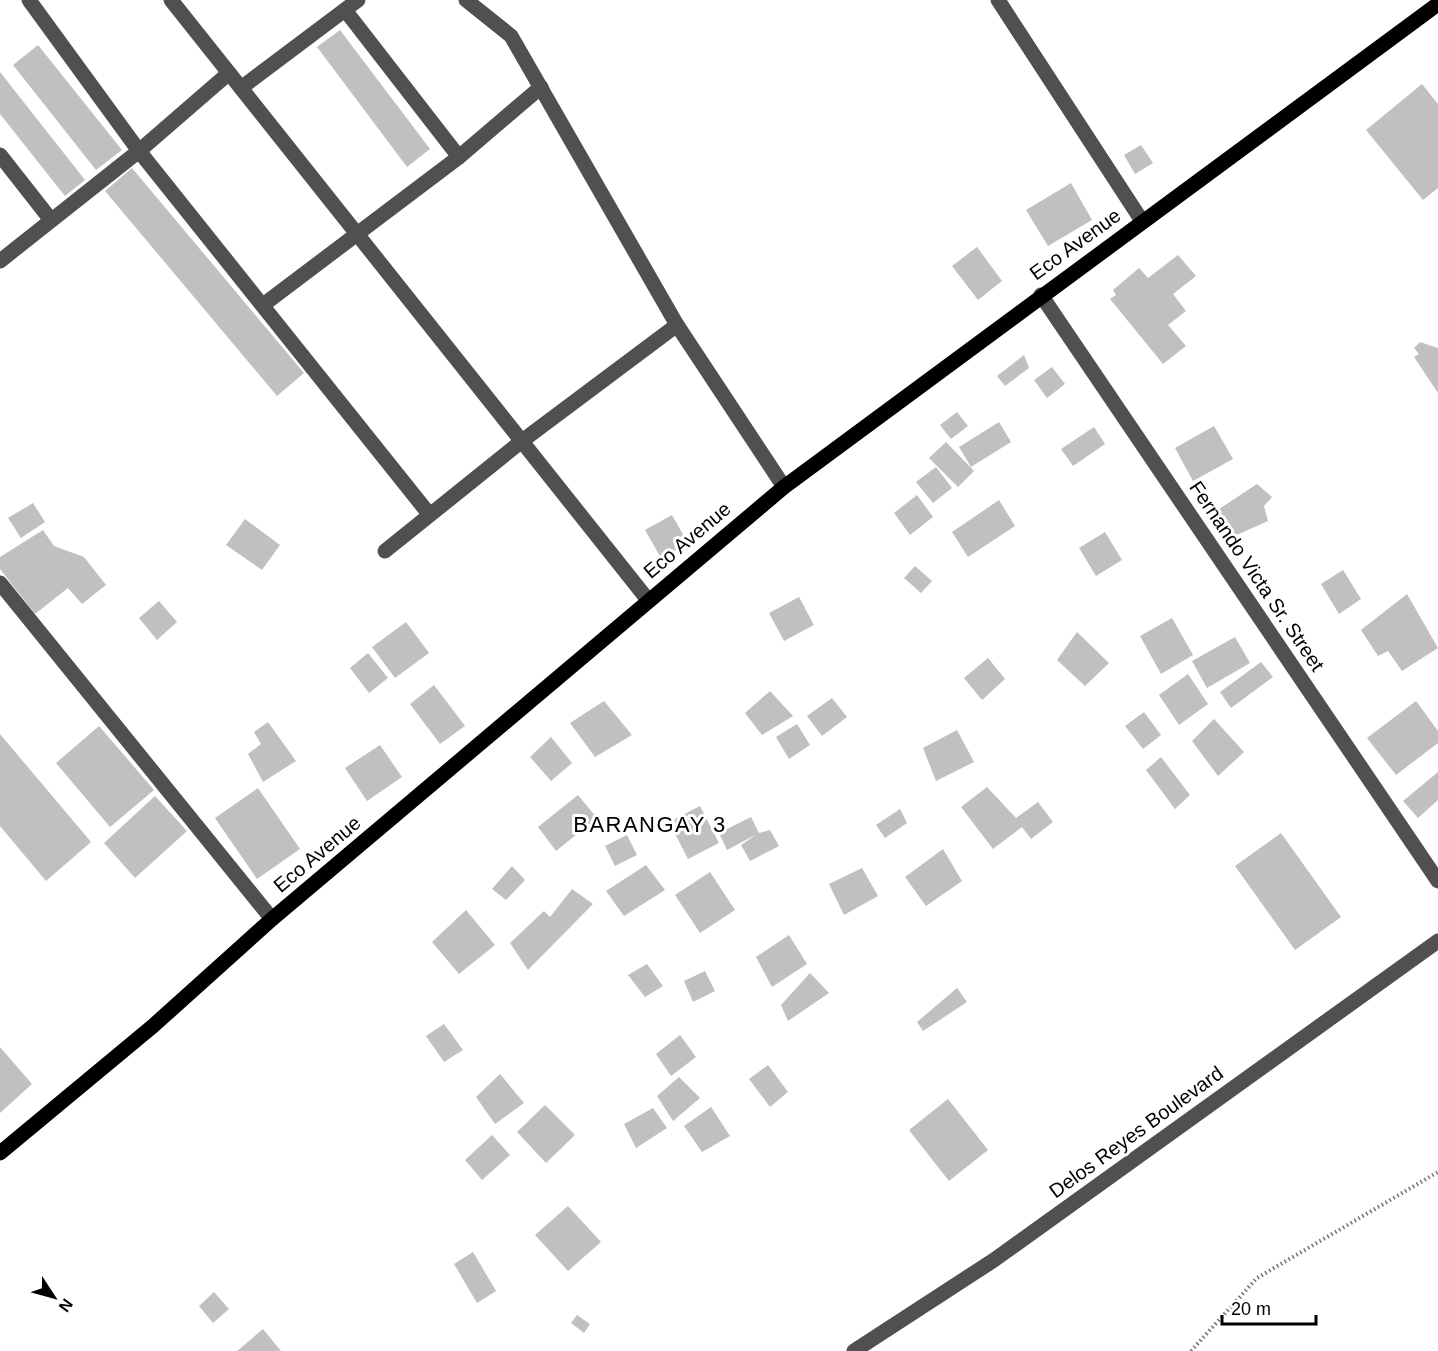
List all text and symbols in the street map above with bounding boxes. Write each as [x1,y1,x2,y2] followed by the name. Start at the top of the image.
[1025,204,1125,284] street label: Eco Avenue
[1185,477,1329,675] street label: Fernando Victa Sr. Street
[639,497,735,583] street label: Eco Avenue
[269,811,365,897] street label: Eco Avenue
[573,812,727,837] district label: BARANGAY 3
[1045,1062,1227,1202] street label: Delos Reyes Boulevard
[24,1267,84,1327] north arrow
[1222,1288,1316,1326] scale bar
[55,1296,76,1315] text: N
[1231,1299,1271,1319] text: 20 m

